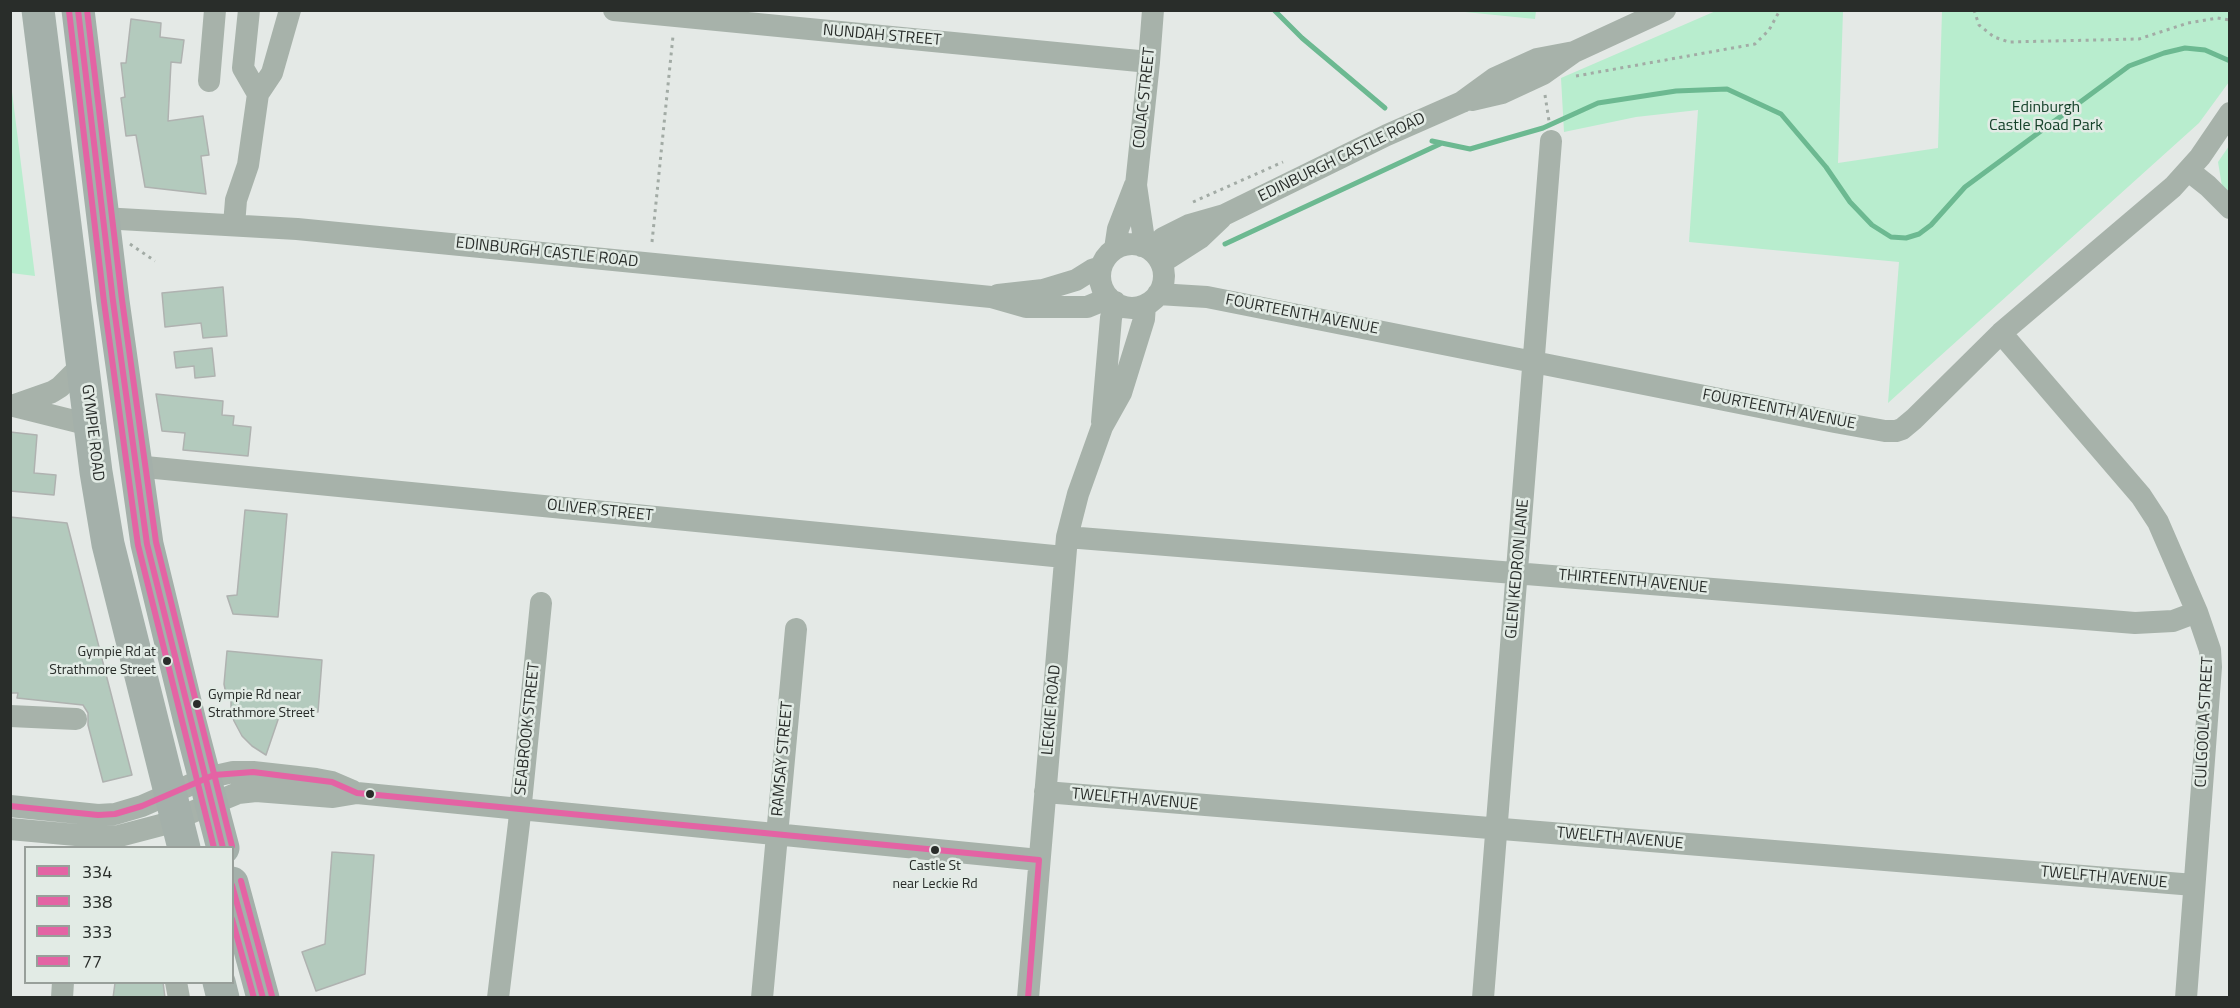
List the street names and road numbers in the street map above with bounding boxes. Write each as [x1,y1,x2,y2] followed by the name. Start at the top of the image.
[822,21,942,51] street label: NUNDAH STREET
[1130,47,1160,149] street label: COLAC STREET
[1255,109,1429,207] street label: EDINBURGH CASTLE ROAD
[455,234,639,272] street label: EDINBURGH CASTLE ROAD
[1224,291,1380,339] street label: FOURTEENTH AVENUE
[77,383,107,483] street label: GYMPIE ROAD
[1701,386,1857,434] street label: FOURTEENTH AVENUE
[546,496,654,526] street label: OLIVER STREET
[1502,498,1534,640] street label: GLEN KEDRON LANE
[1558,566,1708,598] street label: THIRTEENTH AVENUE
[2192,656,2218,788] street label: CULGOOLA STREET
[511,662,545,796] street label: SEABROOK STREET
[1038,664,1066,756] street label: LECKIE ROAD
[768,701,798,817] street label: RAMSAY STREET
[1071,785,1199,815] street label: TWELFTH AVENUE
[1556,824,1684,854] street label: TWELFTH AVENUE
[2040,863,2168,893] street label: TWELFTH AVENUE

